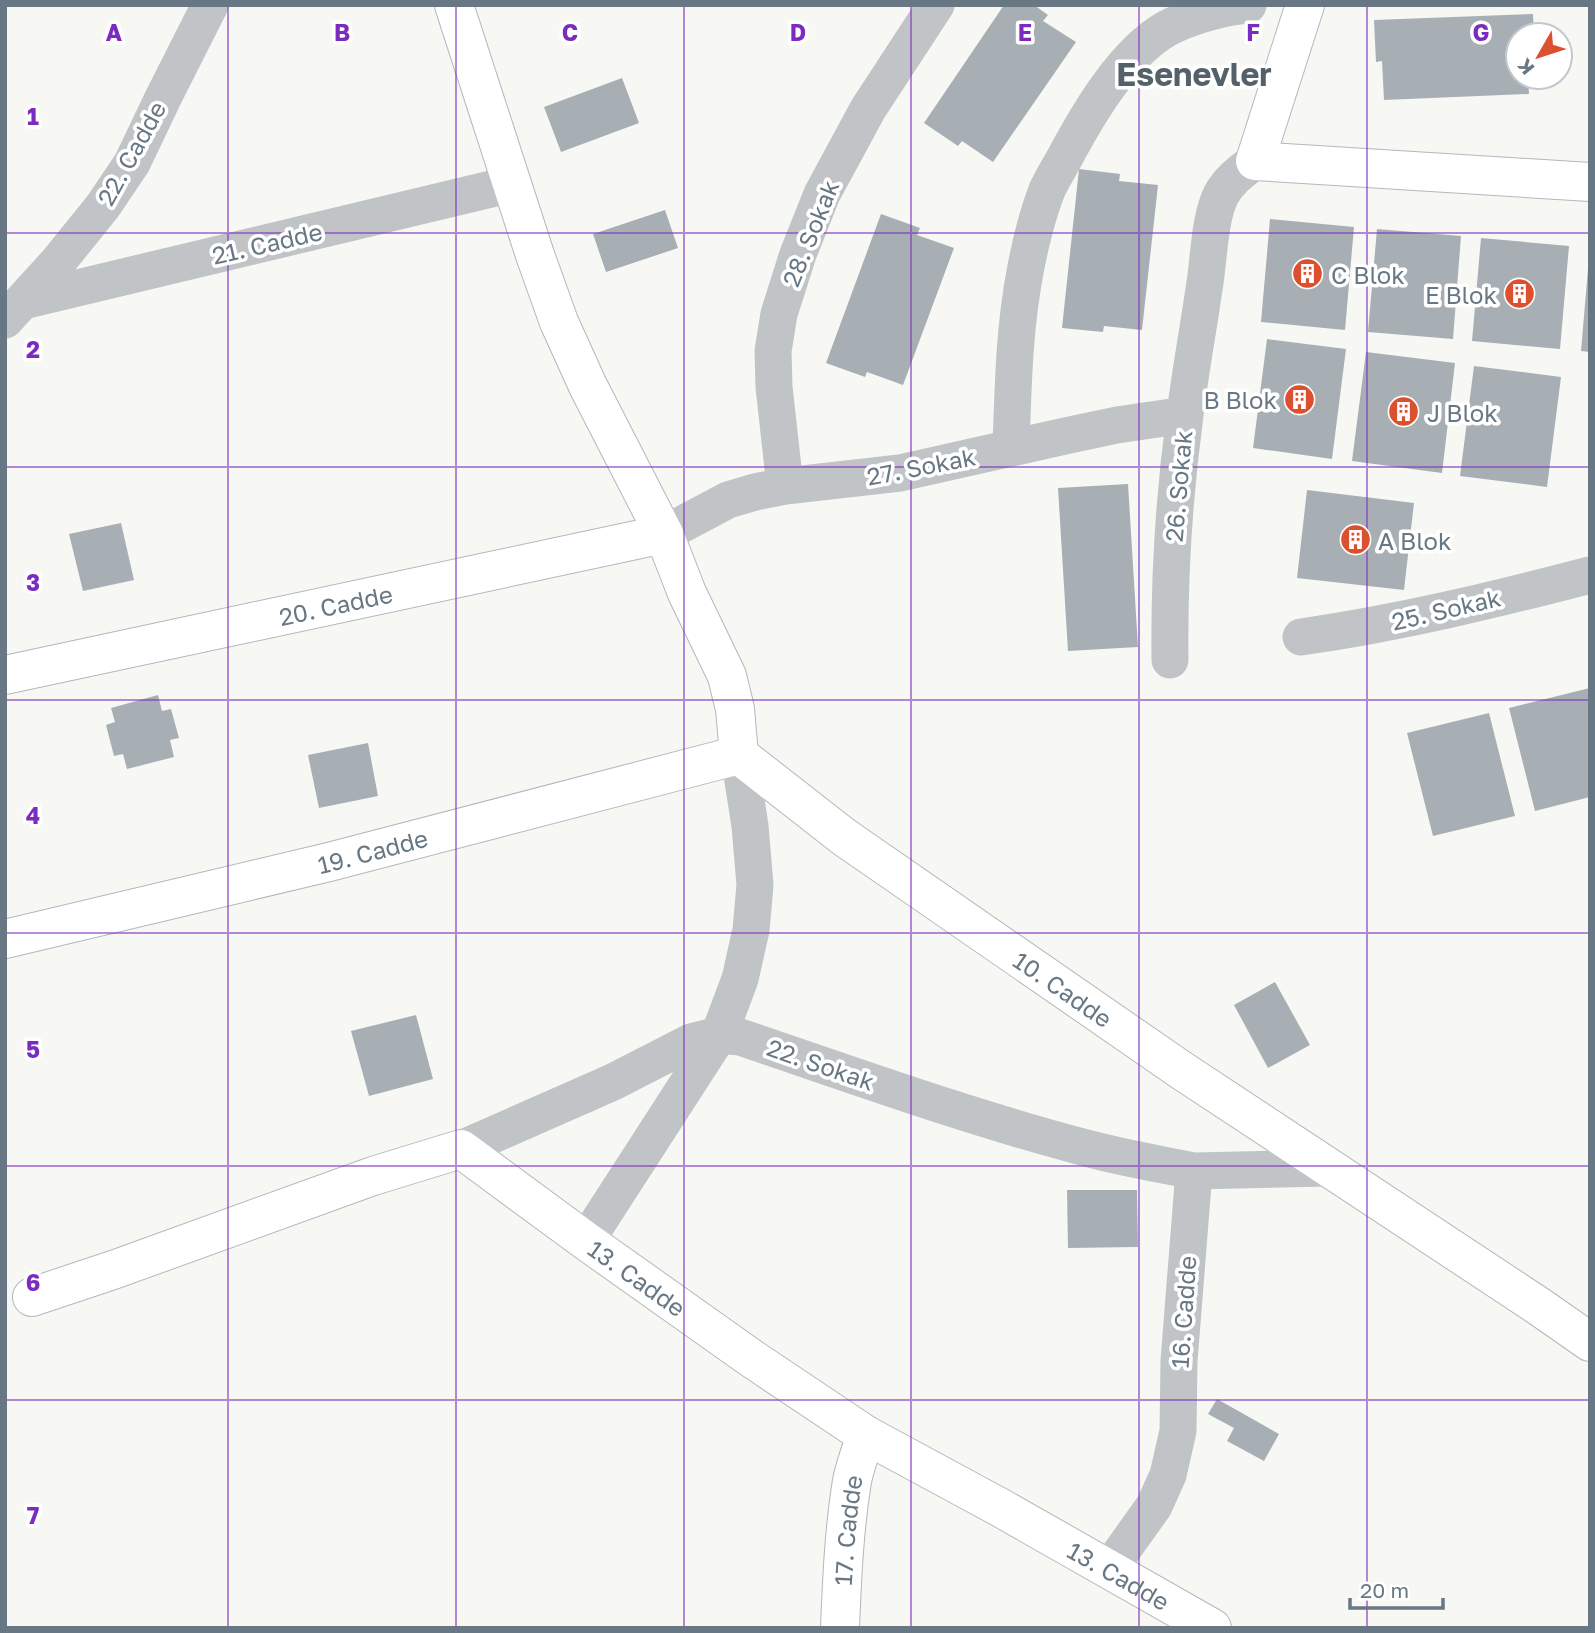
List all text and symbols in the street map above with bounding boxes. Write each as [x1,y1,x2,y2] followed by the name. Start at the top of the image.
[106,18,123,46] text: A
[334,18,350,46] text: B
[562,18,578,46] text: C
[790,18,806,46] text: D
[1018,18,1032,46] text: E
[1246,18,1260,46] text: F
[1473,18,1489,46] text: G
[1504,21,1574,91] north arrow
[1512,54,1539,80] text: K
[1116,55,1272,93] district label: Esenevler
[91,96,171,210] street label: 22. Cadde
[27,102,39,130] text: 1
[776,176,844,290] street label: 28. Sokak
[209,216,325,270] street label: 21. Cadde
[1291,257,1325,291] building icon: C Blok
[1331,260,1405,289] place label: C Blok
[1503,277,1537,311] building icon: E Blok
[1425,280,1497,309] place label: E Blok
[26,335,40,363] text: 2
[1283,382,1317,416] building icon: B Blok
[1203,385,1277,414] place label: B Blok
[1387,395,1421,429] building icon: J Blok
[1427,398,1498,427] place label: J Blok
[1159,429,1197,543] street label: 26. Sokak
[864,441,978,491] street label: 27. Sokak
[1338,523,1372,557] building icon: A Blok
[1378,526,1452,555] place label: A Blok
[26,568,40,596] text: 3
[276,578,395,631] street label: 20. Cadde
[1389,582,1503,636] street label: 25. Sokak
[26,801,40,829] text: 4
[315,822,431,879] street label: 19. Cadde
[1009,945,1118,1033] street label: 10. Cadde
[764,1032,878,1096] street label: 22. Sokak
[26,1035,40,1063] text: 5
[583,1233,691,1322] street label: 13. Cadde
[1165,1255,1201,1369] street label: 16. Cadde
[26,1268,40,1296] text: 6
[827,1473,867,1586] street label: 17. Cadde
[27,1501,39,1529] text: 7
[1063,1535,1175,1615] street label: 13. Cadde
[1350,1566,1443,1610] scale bar
[1360,1577,1409,1603] text: 20 m

